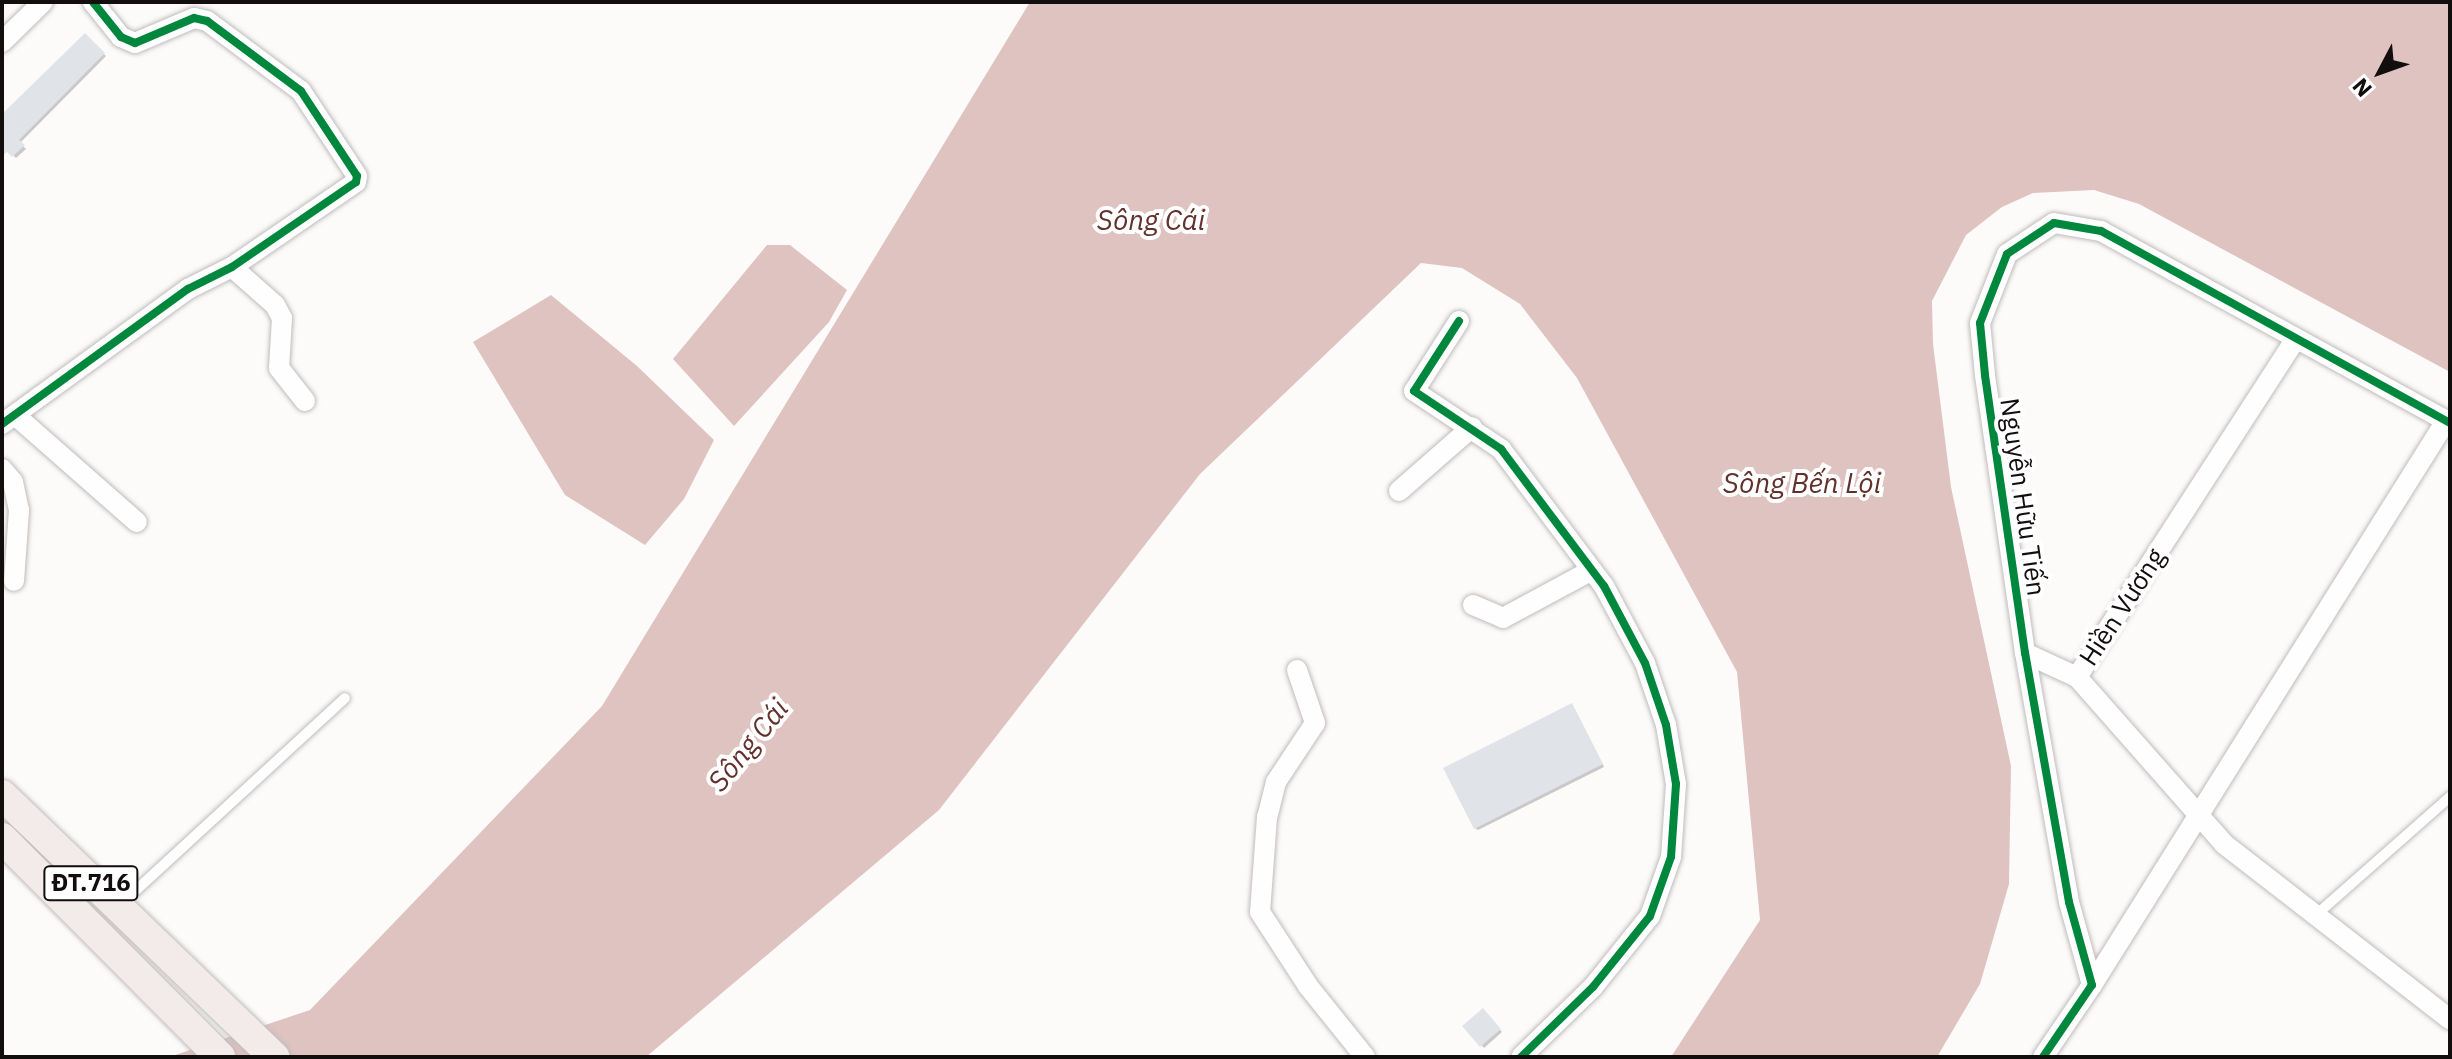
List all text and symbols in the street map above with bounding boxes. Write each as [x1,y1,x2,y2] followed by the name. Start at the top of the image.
[2340,32,2420,112] north arrow
[2345,73,2378,104] text: N
[1097,203,1205,237] water label: Sông Cái
[1994,396,2052,598] street label: Nguyễn Hữu Tiến
[1723,466,1881,500] water label: Sông Bến Lội
[2073,543,2171,671] street label: Hiền Vương
[701,692,795,798] water label: Sông Cái
[43,863,139,903] road number: ĐT.716

